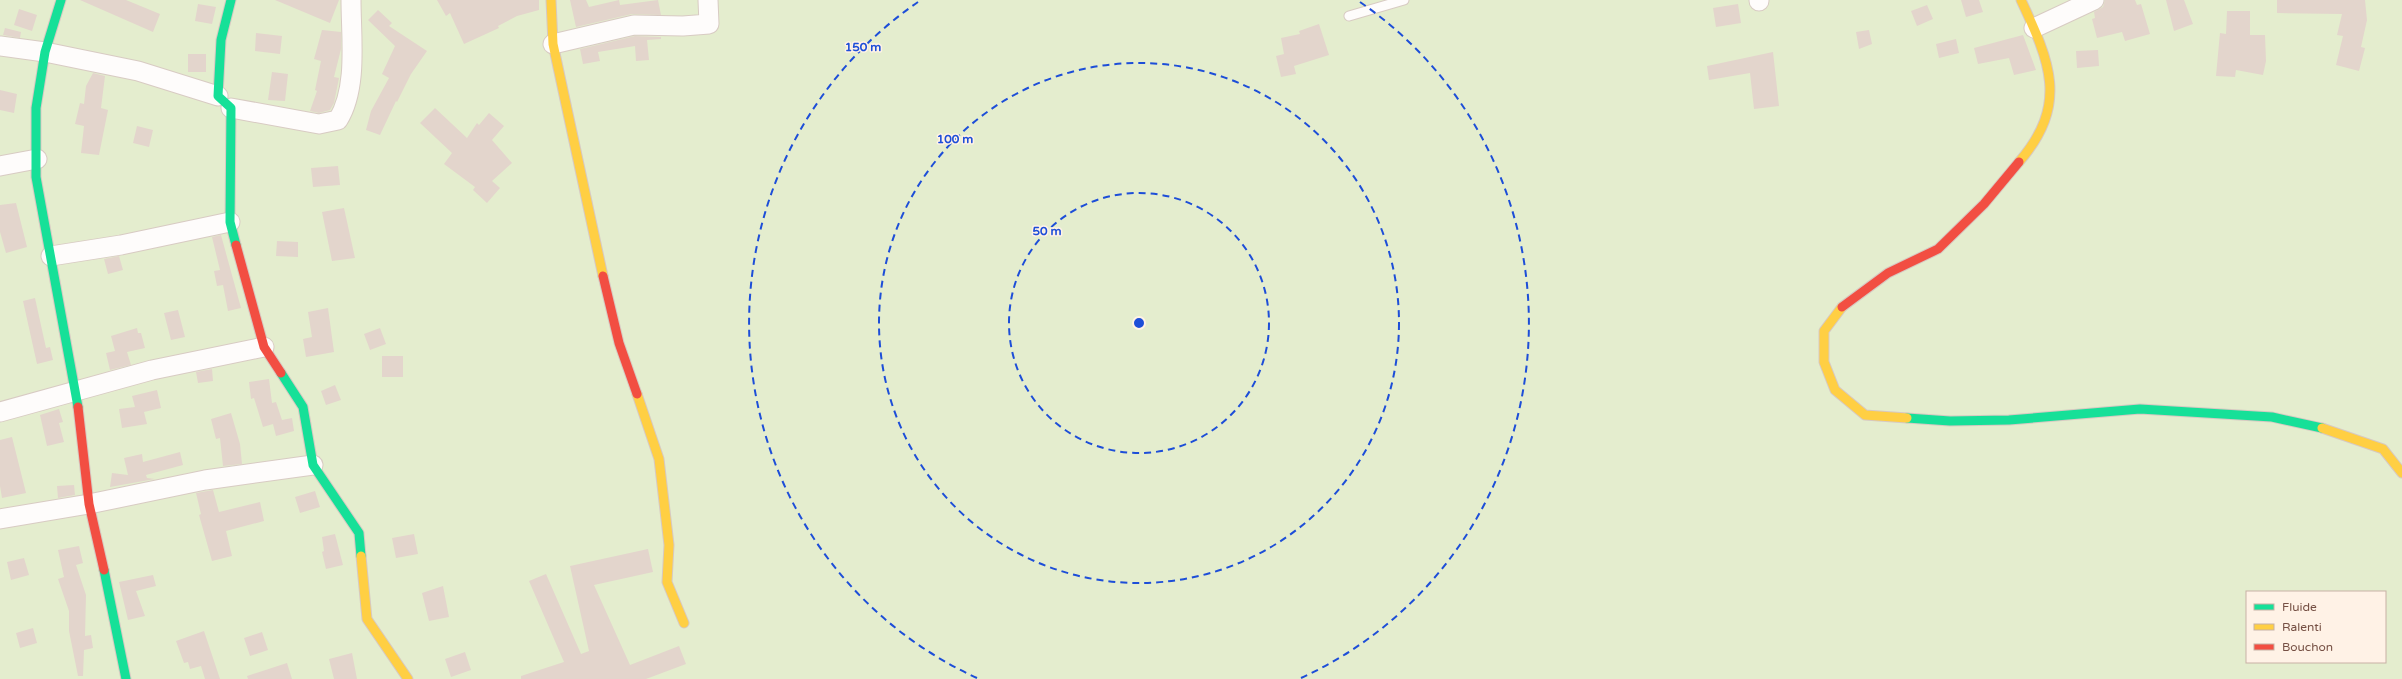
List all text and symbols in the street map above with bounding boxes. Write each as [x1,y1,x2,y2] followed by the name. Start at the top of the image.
[845,40,881,54] text: 150 m
[937,132,973,146] text: 100 m
[1032,224,1062,238] text: 50 m
[1132,316,1146,330] centre of rings
[2246,591,2386,663] legend
[2282,600,2317,614] text: Fluide
[2282,620,2322,634] text: Ralenti
[2282,640,2333,654] text: Bouchon

